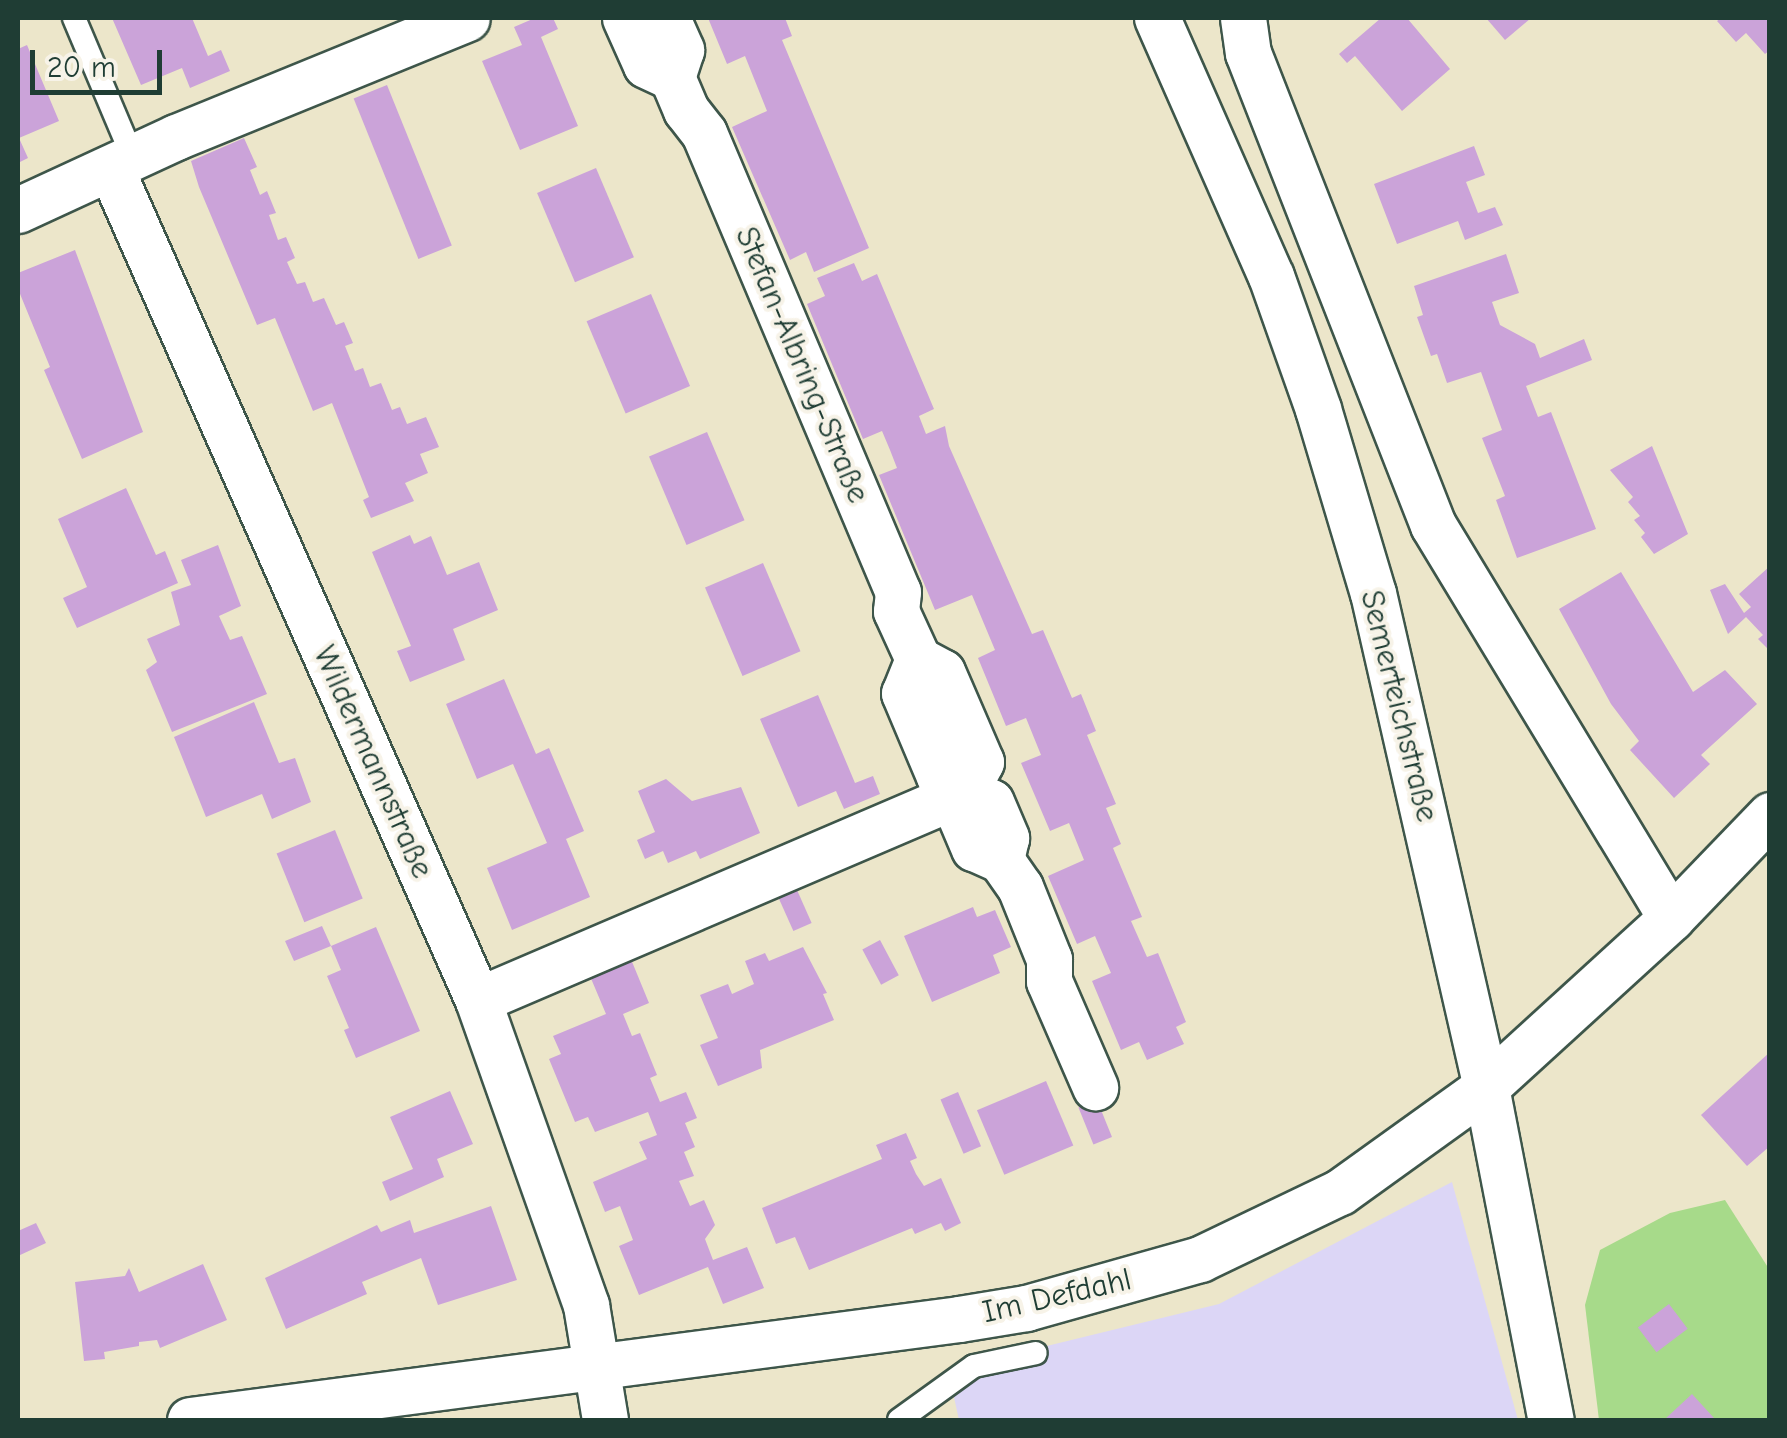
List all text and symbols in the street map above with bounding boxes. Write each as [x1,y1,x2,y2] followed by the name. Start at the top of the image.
[35,30,168,92] scale bar
[47,50,116,85] text: 20 m
[727,221,877,509] street label: Stefan-Albring-Straße
[1352,586,1446,826] street label: Semerteichstraße
[305,640,441,884] street label: Wildermannstraße
[979,1260,1135,1332] street label: Im Defdahl

